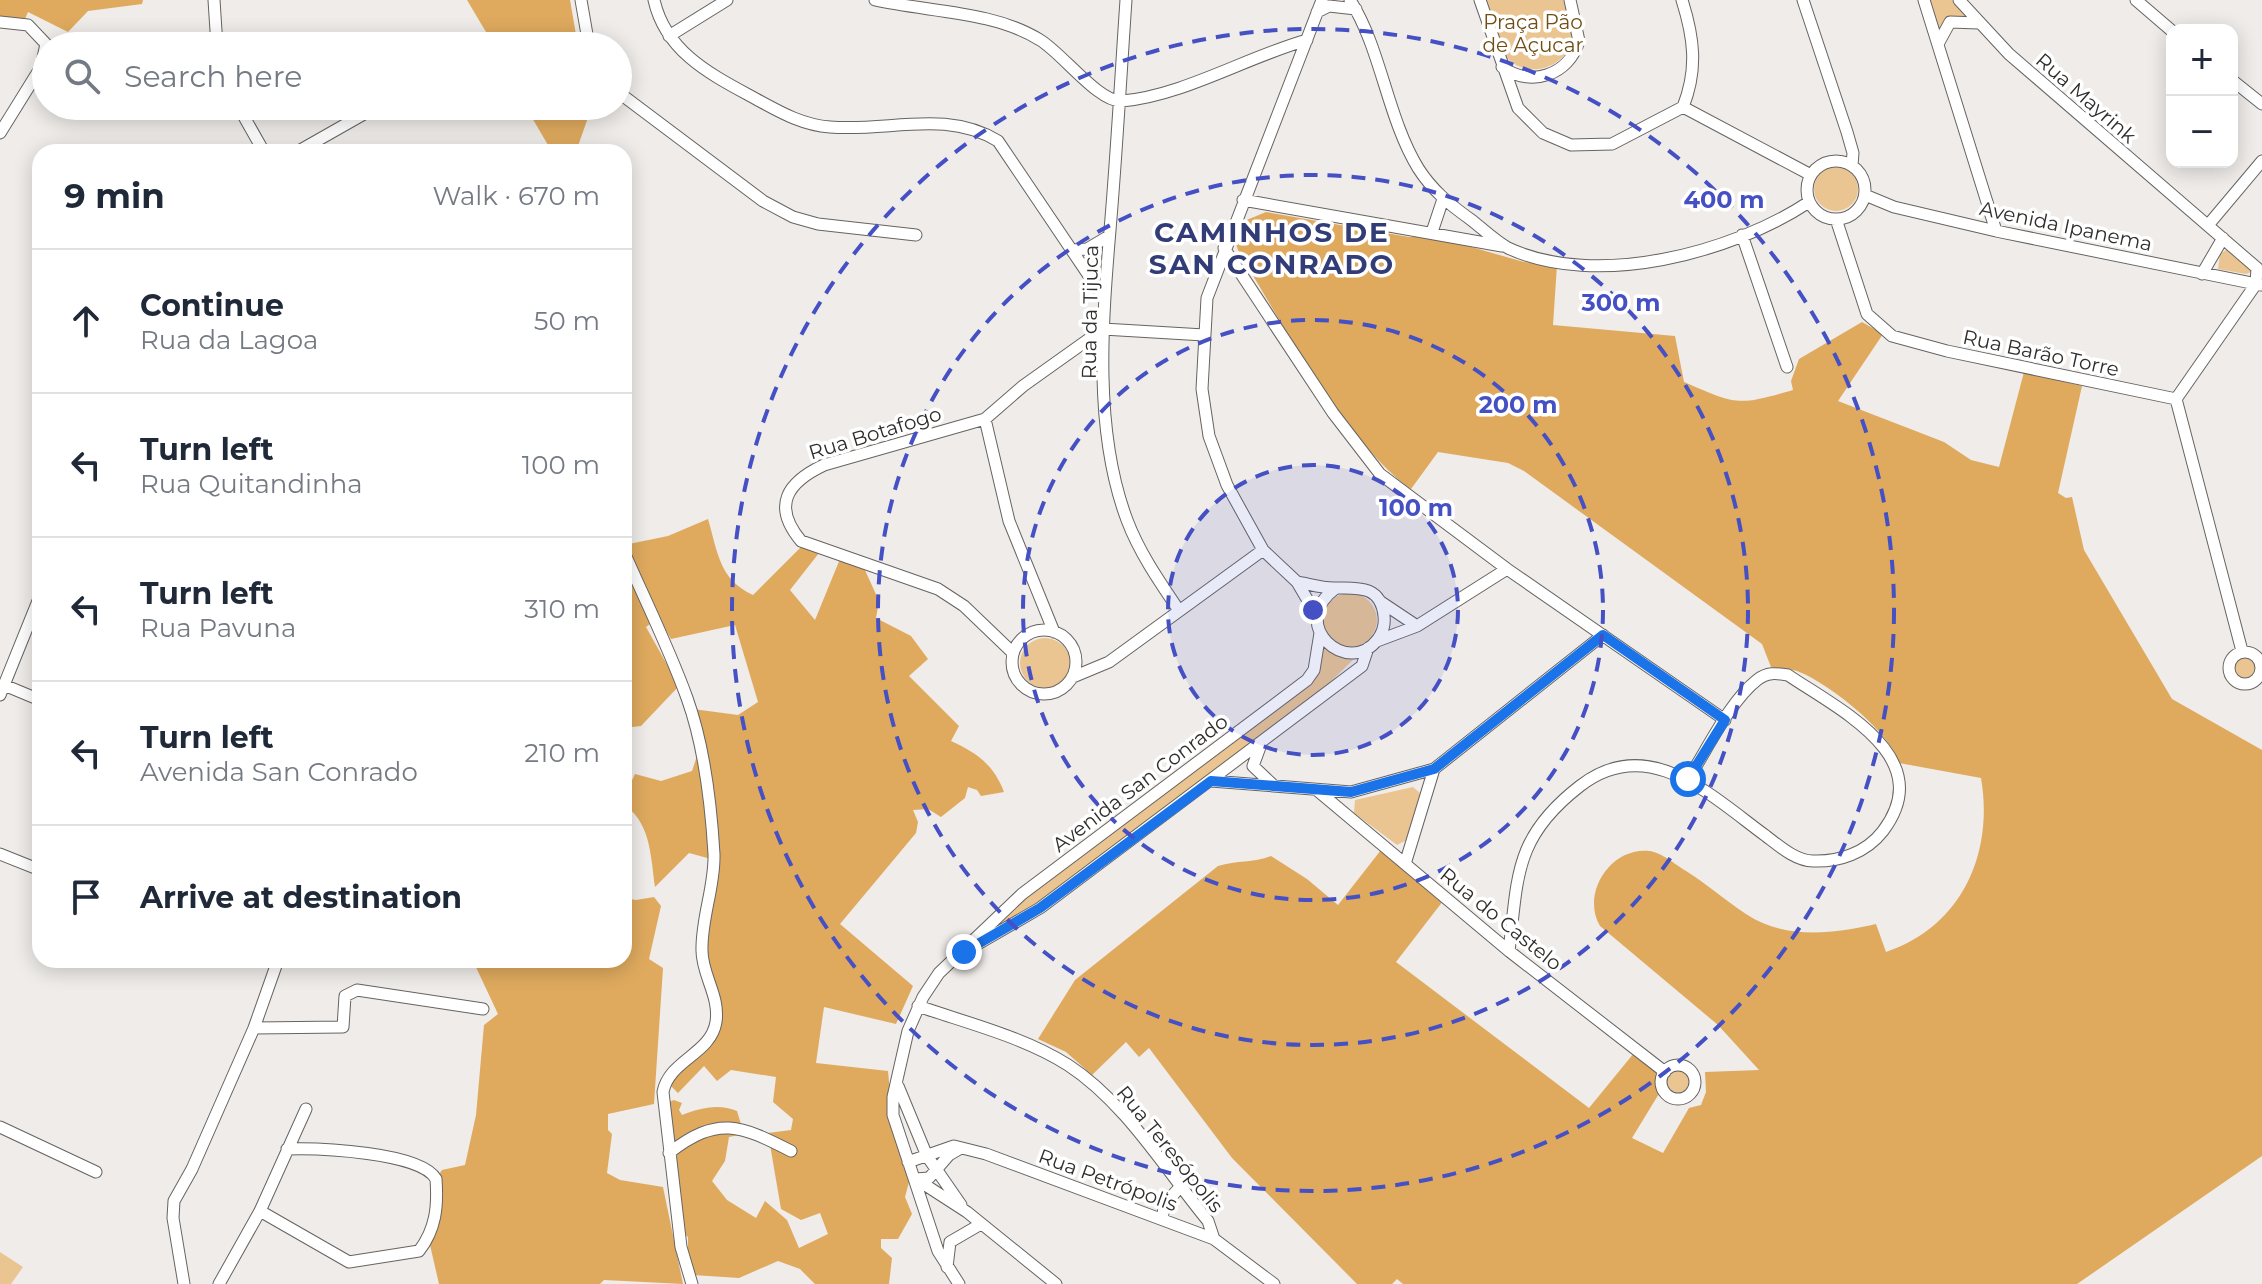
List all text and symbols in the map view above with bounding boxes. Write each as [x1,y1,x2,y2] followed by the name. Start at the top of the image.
[1483,10,1583,57] park label: Praça Pão de Açucar
[2166,24,2238,168] map controls
[2166,24,2238,96] button: +
[32,32,632,120] search box
[2031,48,2141,148] street label: Rua Mayrink
[60,54,104,98] icon: search
[124,58,302,95] text: Search here
[2166,96,2238,168] button: −
[64,175,165,217] text: 9 min
[432,180,600,212] text: Walk · 670 m
[1683,185,1765,214] text: 400 m
[1977,196,2155,256] street label: Avenida Ipanema
[1149,215,1395,281] district label: CAMINHOS DE SAN CONRADO
[1077,245,1103,379] street label: Rua da Tijuca
[140,287,284,324] text: Continue
[1581,288,1660,317] text: 300 m
[64,299,108,343] icon: ahead
[534,305,600,337] text: 50 m
[140,324,318,356] text: Rua da Lagoa
[1961,325,2121,381] street label: Rua Barão Torre
[1479,390,1557,419] text: 200 m
[806,401,944,465] street label: Rua Botafogo
[140,431,273,468] text: Turn left
[64,443,108,487] icon: left
[522,449,600,481] text: 100 m
[140,468,363,500] text: Rua Quitandinha
[1379,493,1453,522] text: 100 m
[140,575,273,612] text: Turn left
[64,587,108,631] icon: left
[524,593,600,625] text: 310 m
[1299,596,1327,624] centre of rings
[140,612,296,644] text: Rua Pavuna
[1047,709,1233,857] street label: Avenida San Conrado
[140,719,273,756] text: Turn left
[64,731,108,775] icon: left
[524,737,600,769] text: 210 m
[140,756,418,788] text: Avenida San Conrado
[1670,761,1706,797] route start
[1435,863,1567,975] street label: Rua do Castelo
[64,875,108,919] icon: arrive
[140,879,462,916] text: Arrive at destination
[946,934,982,970] route end
[1112,1081,1229,1217] street label: Rua Teresópolis
[1035,1144,1181,1216] street label: Rua Petrópolis

